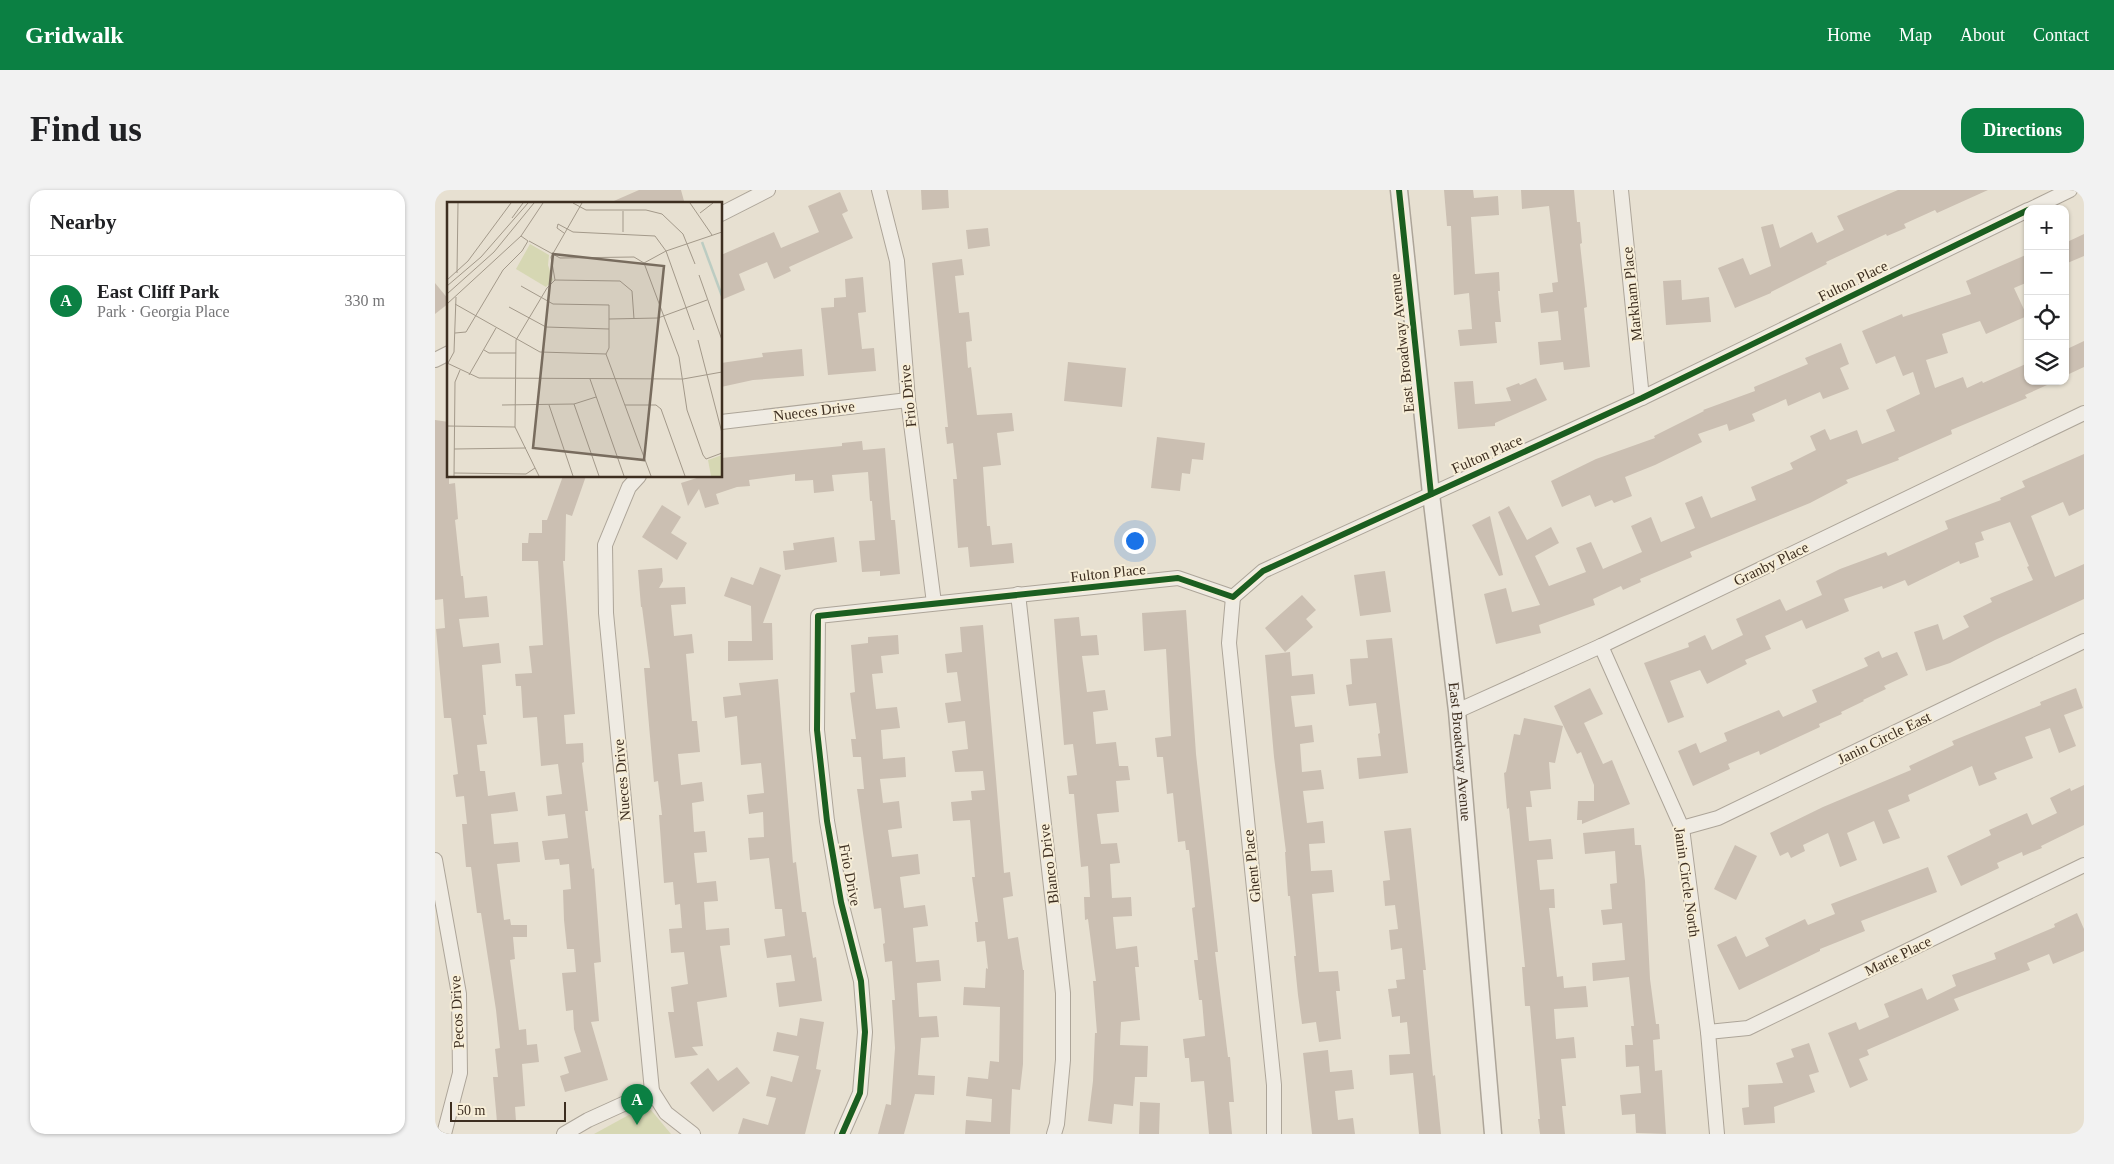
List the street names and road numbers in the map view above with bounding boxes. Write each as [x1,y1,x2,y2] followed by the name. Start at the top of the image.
[1619,246,1645,342] street label: Markham Place
[1816,257,1891,305] street label: Fulton Place
[1387,272,1417,413] street label: East Broadway Avenue
[897,364,919,428] street label: Frio Drive
[772,398,856,424] street label: Nueces Drive
[1449,431,1525,477] street label: Fulton Place
[1731,539,1811,589] street label: Granby Place
[1070,561,1147,585] street label: Fulton Place
[1446,681,1474,822] street label: East Broadway Avenue
[1835,708,1934,767] street label: Janin Circle East
[610,738,634,822] street label: Nueces Drive
[1036,823,1062,905] street label: Blanco Drive
[1671,826,1703,938] street label: Janin Circle North
[1240,829,1264,903] street label: Ghent Place
[836,843,864,908] street label: Frio Drive
[1862,933,1934,979] street label: Marie Place
[447,975,467,1049] street label: Pecos Drive

